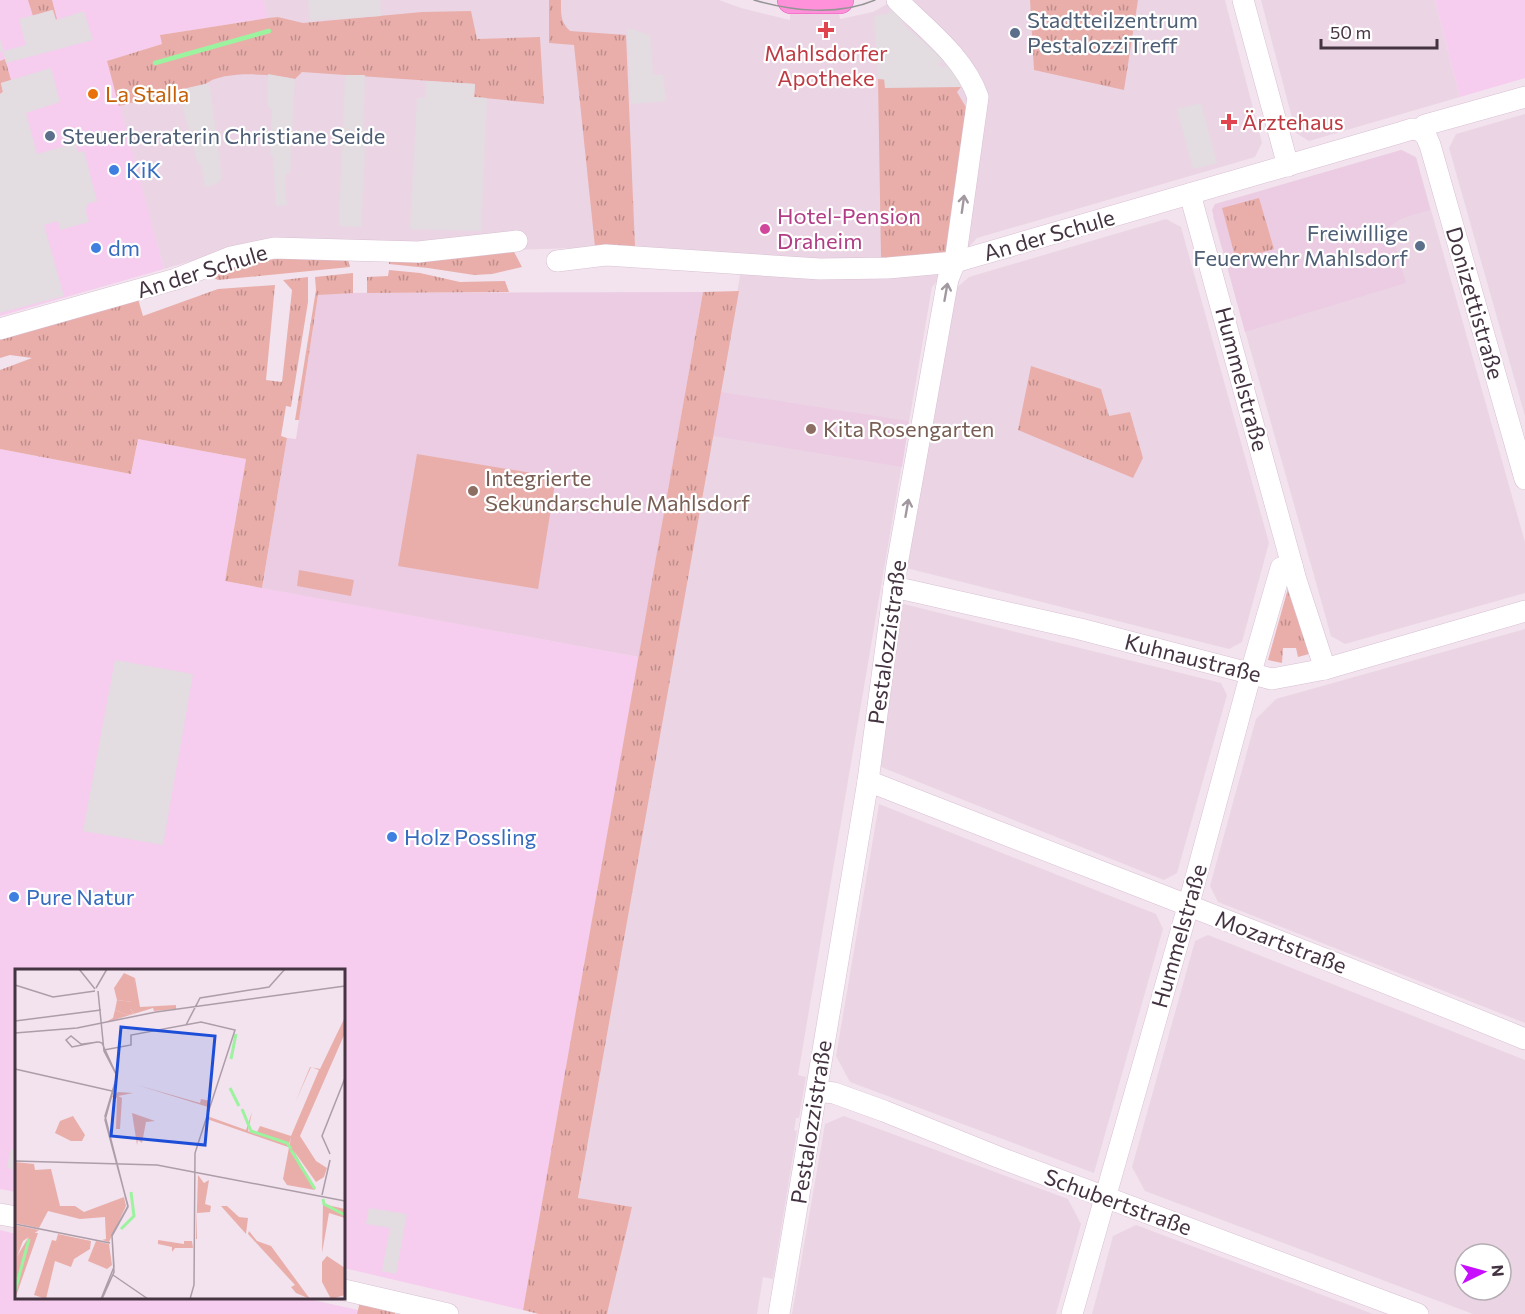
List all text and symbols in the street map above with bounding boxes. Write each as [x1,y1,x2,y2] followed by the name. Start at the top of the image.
[1027,6,1198,58] place label: Stadtteilzentrum PestalozziTreff
[1321,12,1436,50] scale bar
[1330,21,1371,43] text: 50 m
[819,23,833,37] marker: Mahlsdorfer Apotheke
[1008,26,1022,40] marker: Stadtteilzentrum PestalozziTreff
[764,39,888,91] place label: Mahlsdorfer Apotheke
[105,80,189,107] place label: La Stalla
[86,87,100,101] marker: La Stalla
[1242,108,1344,135] place label: Ärztehaus
[1220,113,1238,131] marker: Ärztehaus
[62,122,385,149] place label: Steuerberaterin Christiane Seide
[43,129,57,143] marker: Steuerberaterin Christiane Seide
[126,156,161,183] place label: KiK
[107,163,121,177] marker: KiK
[958,195,969,214] one-way arrow
[777,202,921,254] place label: Hotel-Pension Draheim
[980,203,1118,266] street label: An der Schule
[1193,219,1408,271] place label: Freiwillige Feuerwehr Mahlsdorf
[758,222,772,236] marker: Hotel-Pension Draheim
[1441,223,1510,382] street label: Donizettistraße
[108,234,140,261] place label: dm
[133,238,270,303] street label: An der Schule
[1413,239,1427,253] marker: Freiwillige Feuerwehr Mahlsdorf
[89,241,103,255] marker: dm
[941,283,952,302] one-way arrow
[1210,304,1275,454] street label: Hummelstraße
[823,415,994,442] place label: Kita Rosengarten
[804,422,818,436] marker: Kita Rosengarten
[485,464,750,516] place label: Integrierte Sekundarschule Mahlsdorf
[466,484,480,498] marker: Integrierte Sekundarschule Mahlsdorf
[902,498,913,518] one-way arrow
[862,558,911,726] street label: Pestalozzistraße
[1122,628,1264,688] street label: Kuhnaustraße
[404,823,537,850] place label: Holz Possling
[385,830,399,844] marker: Holz Possling
[1145,861,1212,1011] street label: Hummelstraße
[26,883,135,910] place label: Pure Natur
[7,890,21,904] marker: Pure Natur
[1212,904,1351,979] street label: Mozartstraße
[15,969,345,1299] inset map
[784,1038,837,1206] street label: Pestalozzistraße
[1041,1162,1196,1241] street label: Schubertstraße
[1453,1242,1513,1302] north arrow
[1488,1264,1508,1277] text: N

